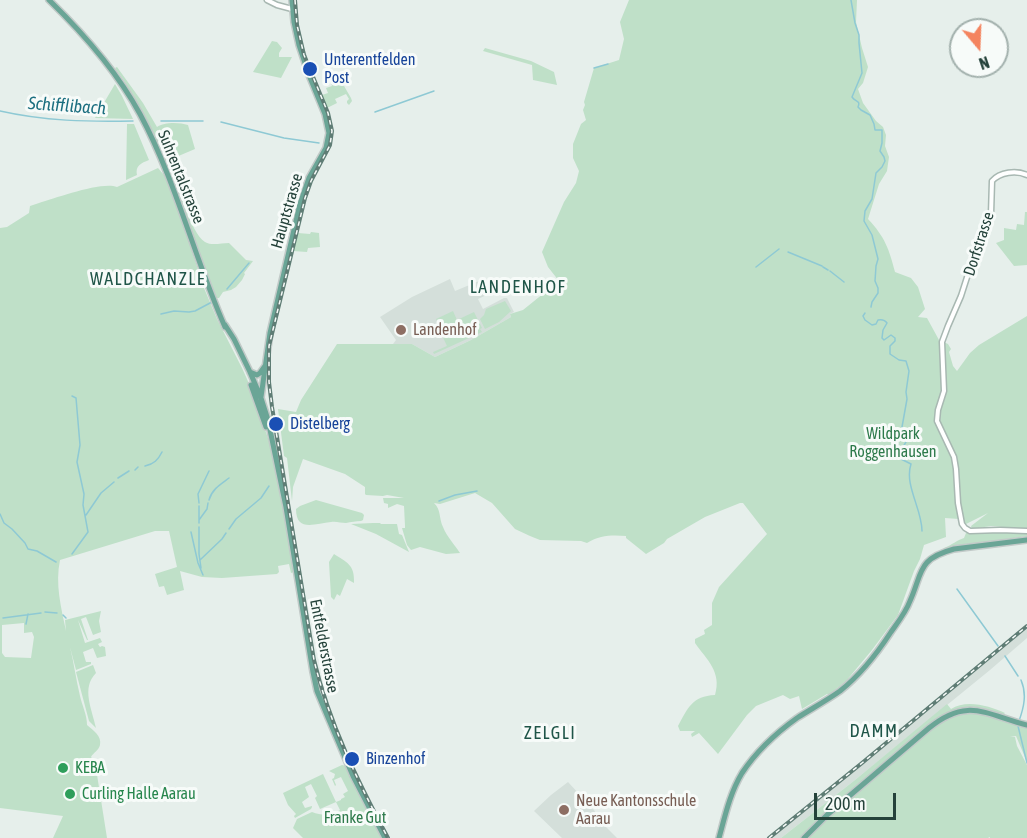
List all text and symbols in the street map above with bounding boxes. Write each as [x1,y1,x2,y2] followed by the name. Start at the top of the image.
[949,18,1009,78] north arrow
[324,50,416,88] place label: Unterentfelden Post
[977,53,992,73] text: N
[301,60,319,78] marker: Unterentfelden Post
[27,93,107,119] water label: Schifflibach
[154,128,208,226] street label: Suhrentalstrasse
[267,171,307,251] street label: Hauptstrasse
[960,210,998,278] street label: Dorfstrasse
[90,268,206,290] district label: WALDCHANZLE
[470,276,566,298] district label: LANDENHOF
[413,320,477,340] place label: Landenhof
[394,323,408,337] marker: Landenhof
[290,414,350,434] place label: Distelberg
[267,415,285,433] marker: Distelberg
[849,424,937,462] park label: Wildpark Roggenhausen
[305,597,343,695] street label: Entfelderstrasse
[849,720,899,742] district label: DAMM
[524,722,576,744] district label: ZELGLI
[366,749,425,769] place label: Binzenhof
[343,750,361,768] marker: Binzenhof
[75,758,105,778] place label: KEBA
[56,761,70,775] marker: KEBA
[817,781,900,819] scale bar
[82,784,196,804] place label: Curling Halle Aarau
[63,787,77,801] marker: Curling Halle Aarau
[576,791,696,829] place label: Neue Kantonsschule Aarau
[825,793,866,814] text: 200 m
[557,803,571,817] marker: Neue Kantonsschule Aarau
[324,808,386,828] park label: Franke Gut

